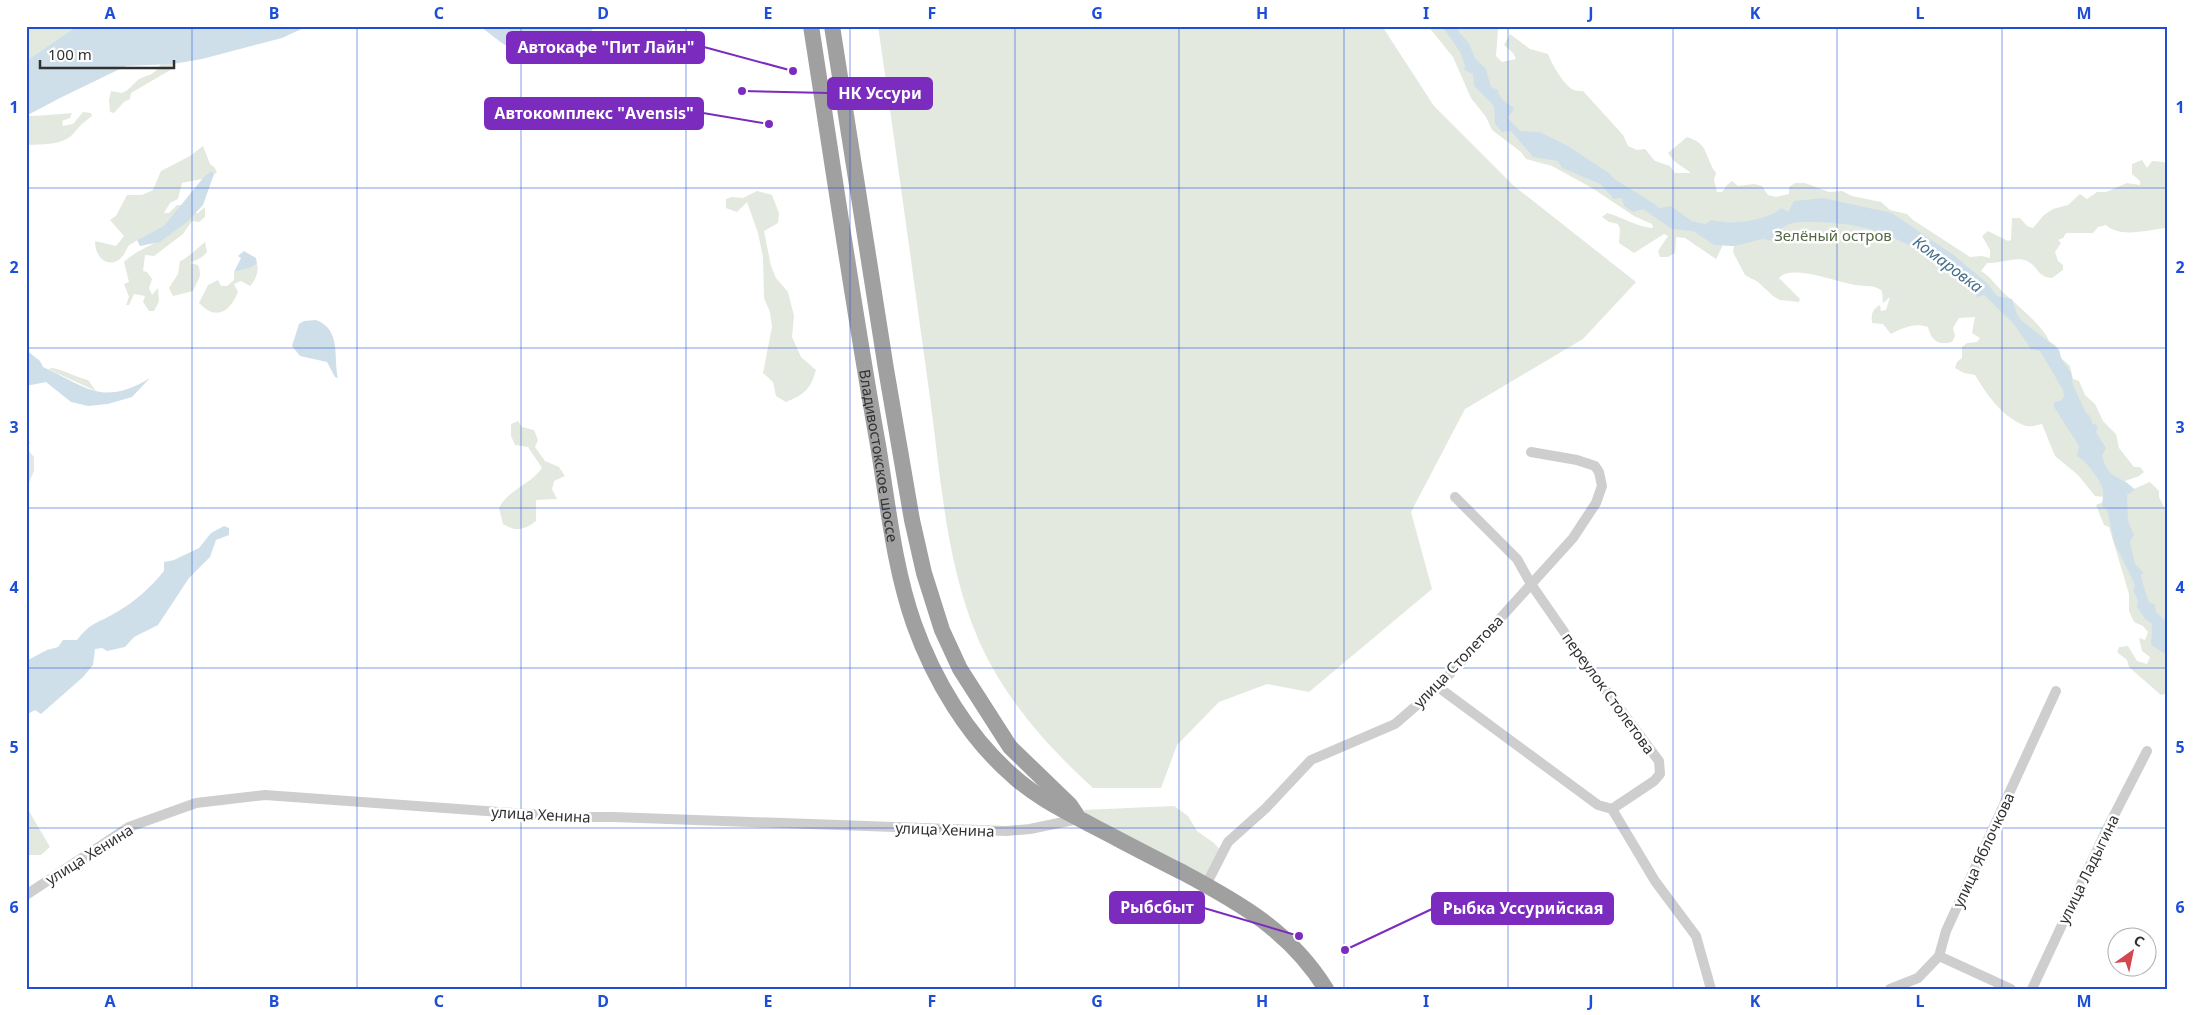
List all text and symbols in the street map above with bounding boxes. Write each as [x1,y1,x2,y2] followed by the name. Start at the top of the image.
[104,2,116,24] text: A
[269,2,279,24] text: B
[434,2,444,24] text: C
[597,2,609,24] text: D
[764,2,773,24] text: E
[928,2,936,24] text: F
[1091,2,1103,24] text: G
[1256,2,1268,24] text: H
[1423,2,1429,24] text: I
[1586,2,1594,24] text: J
[1750,2,1761,24] text: K
[1916,2,1925,24] text: L
[2076,2,2092,24] text: M
[507,32,704,63] callout: Автокафе "Пит Лайн"
[518,36,694,58] text: Автокафе "Пит Лайн"
[40,38,174,70] scale bar
[48,44,92,64] text: 100 m
[828,78,932,109] callout: НК Уссури
[838,82,922,104] text: НК Уссури
[9,96,19,118] text: 1
[2175,96,2185,118] text: 1
[485,98,703,129] callout: Автокомплекс "Avensis"
[494,102,694,124] text: Автокомплекс "Avensis"
[1774,225,1892,245] park label: Зелёный остров
[1909,231,1987,297] water label: Комаровка
[9,256,19,278] text: 2
[2175,256,2185,278] text: 2
[855,368,903,544] street label: Владивостокское шоссе
[9,416,19,438] text: 3
[2175,416,2185,438] text: 3
[9,576,19,598] text: 4
[2175,576,2185,598] text: 4
[1409,610,1507,712] street label: улица Столетова
[1558,628,1660,758] street label: переулок Столетова
[9,736,19,758] text: 5
[2175,736,2185,758] text: 5
[1948,789,2018,911] street label: улица Яблочкова
[491,801,591,827] street label: улица Хенина
[2053,811,2123,927] street label: улица Ладыгина
[895,817,995,841] street label: улица Хенина
[42,819,136,889] street label: улица Хенина
[1110,892,1204,923] callout: Рыбсбыт
[1432,893,1613,924] callout: Рыбка Уссурийская
[9,896,19,918] text: 6
[1120,896,1194,918] text: Рыбсбыт
[2175,896,2185,918] text: 6
[1443,897,1603,919] text: Рыбка Уссурийская
[2106,928,2156,978] north arrow
[2130,930,2148,951] text: С
[104,990,116,1012] text: A
[269,990,279,1012] text: B
[434,990,444,1012] text: C
[597,990,609,1012] text: D
[764,990,773,1012] text: E
[928,990,936,1012] text: F
[1091,990,1103,1012] text: G
[1256,990,1268,1012] text: H
[1423,990,1429,1012] text: I
[1586,990,1594,1012] text: J
[1750,990,1761,1012] text: K
[1916,990,1925,1012] text: L
[2076,990,2092,1012] text: M

